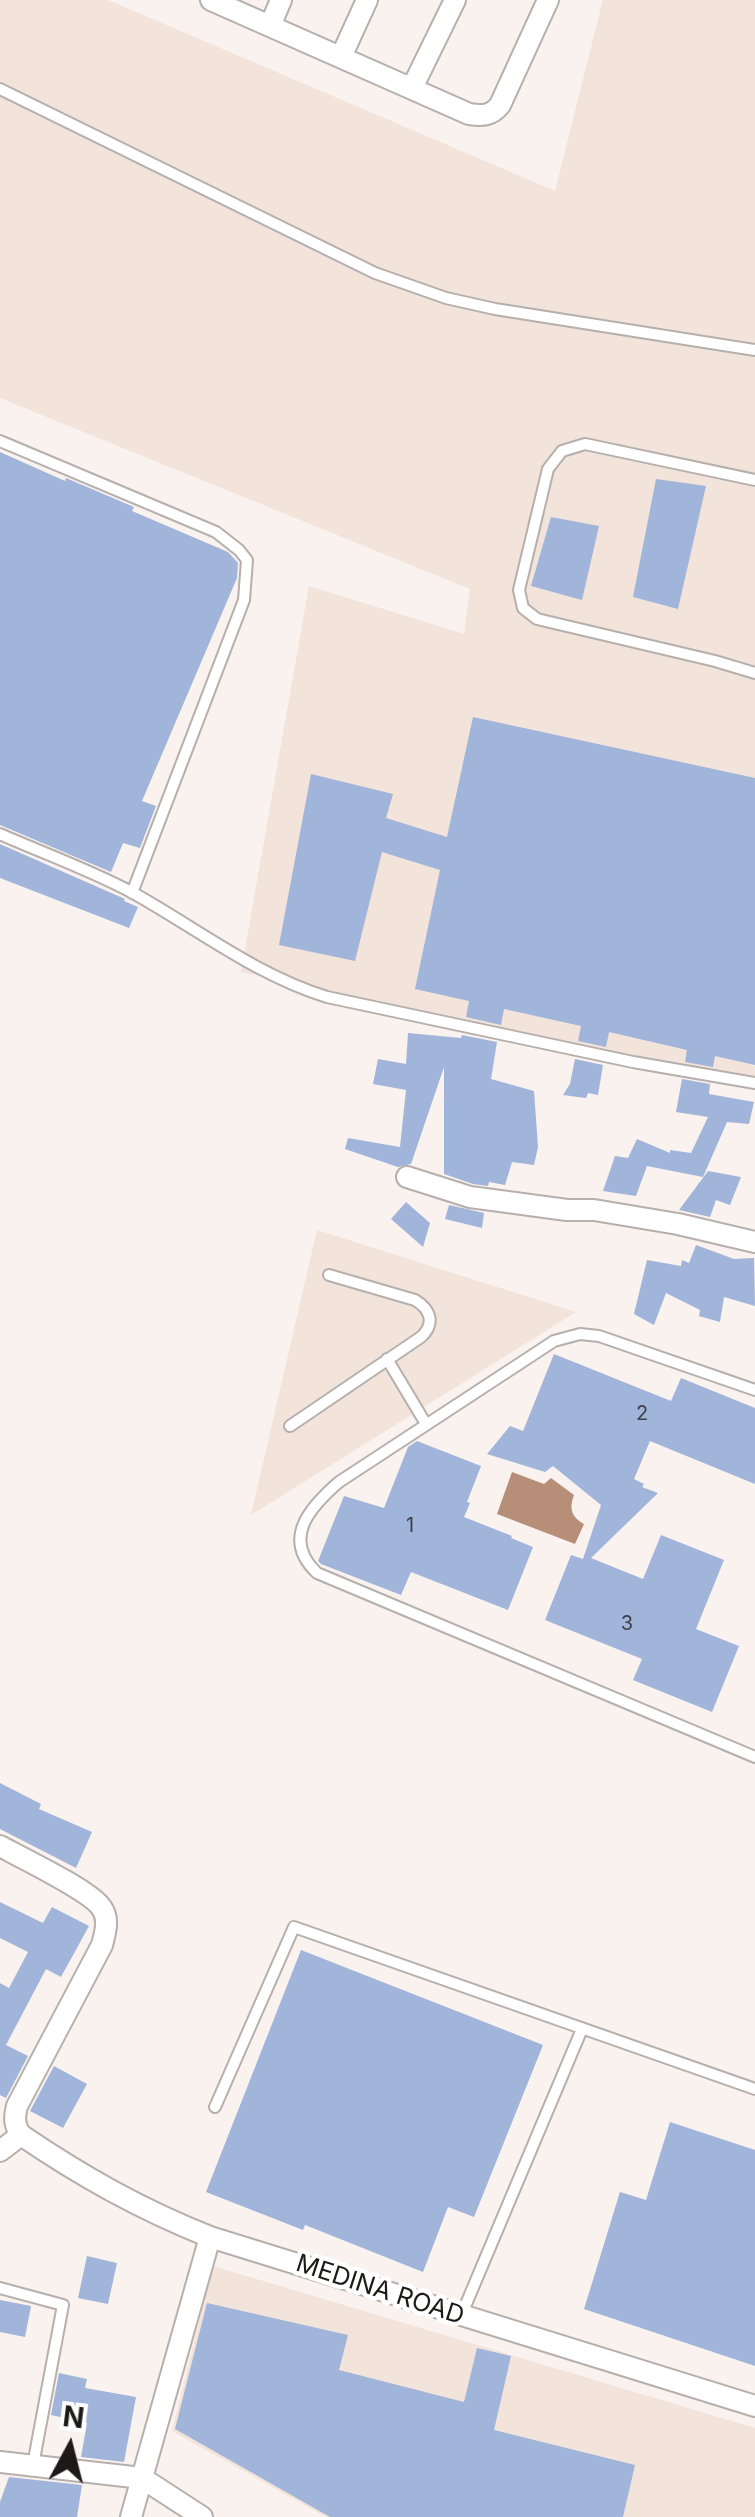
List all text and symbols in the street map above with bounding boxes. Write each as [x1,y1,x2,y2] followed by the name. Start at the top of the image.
[636,1402,648,1426] house number: 2
[406,1514,414,1538] house number: 1
[621,1612,633,1636] house number: 3
[292,2249,468,2331] street label: MEDINA ROAD
[20,2397,120,2497] north arrow
[61,2399,86,2435] text: N

